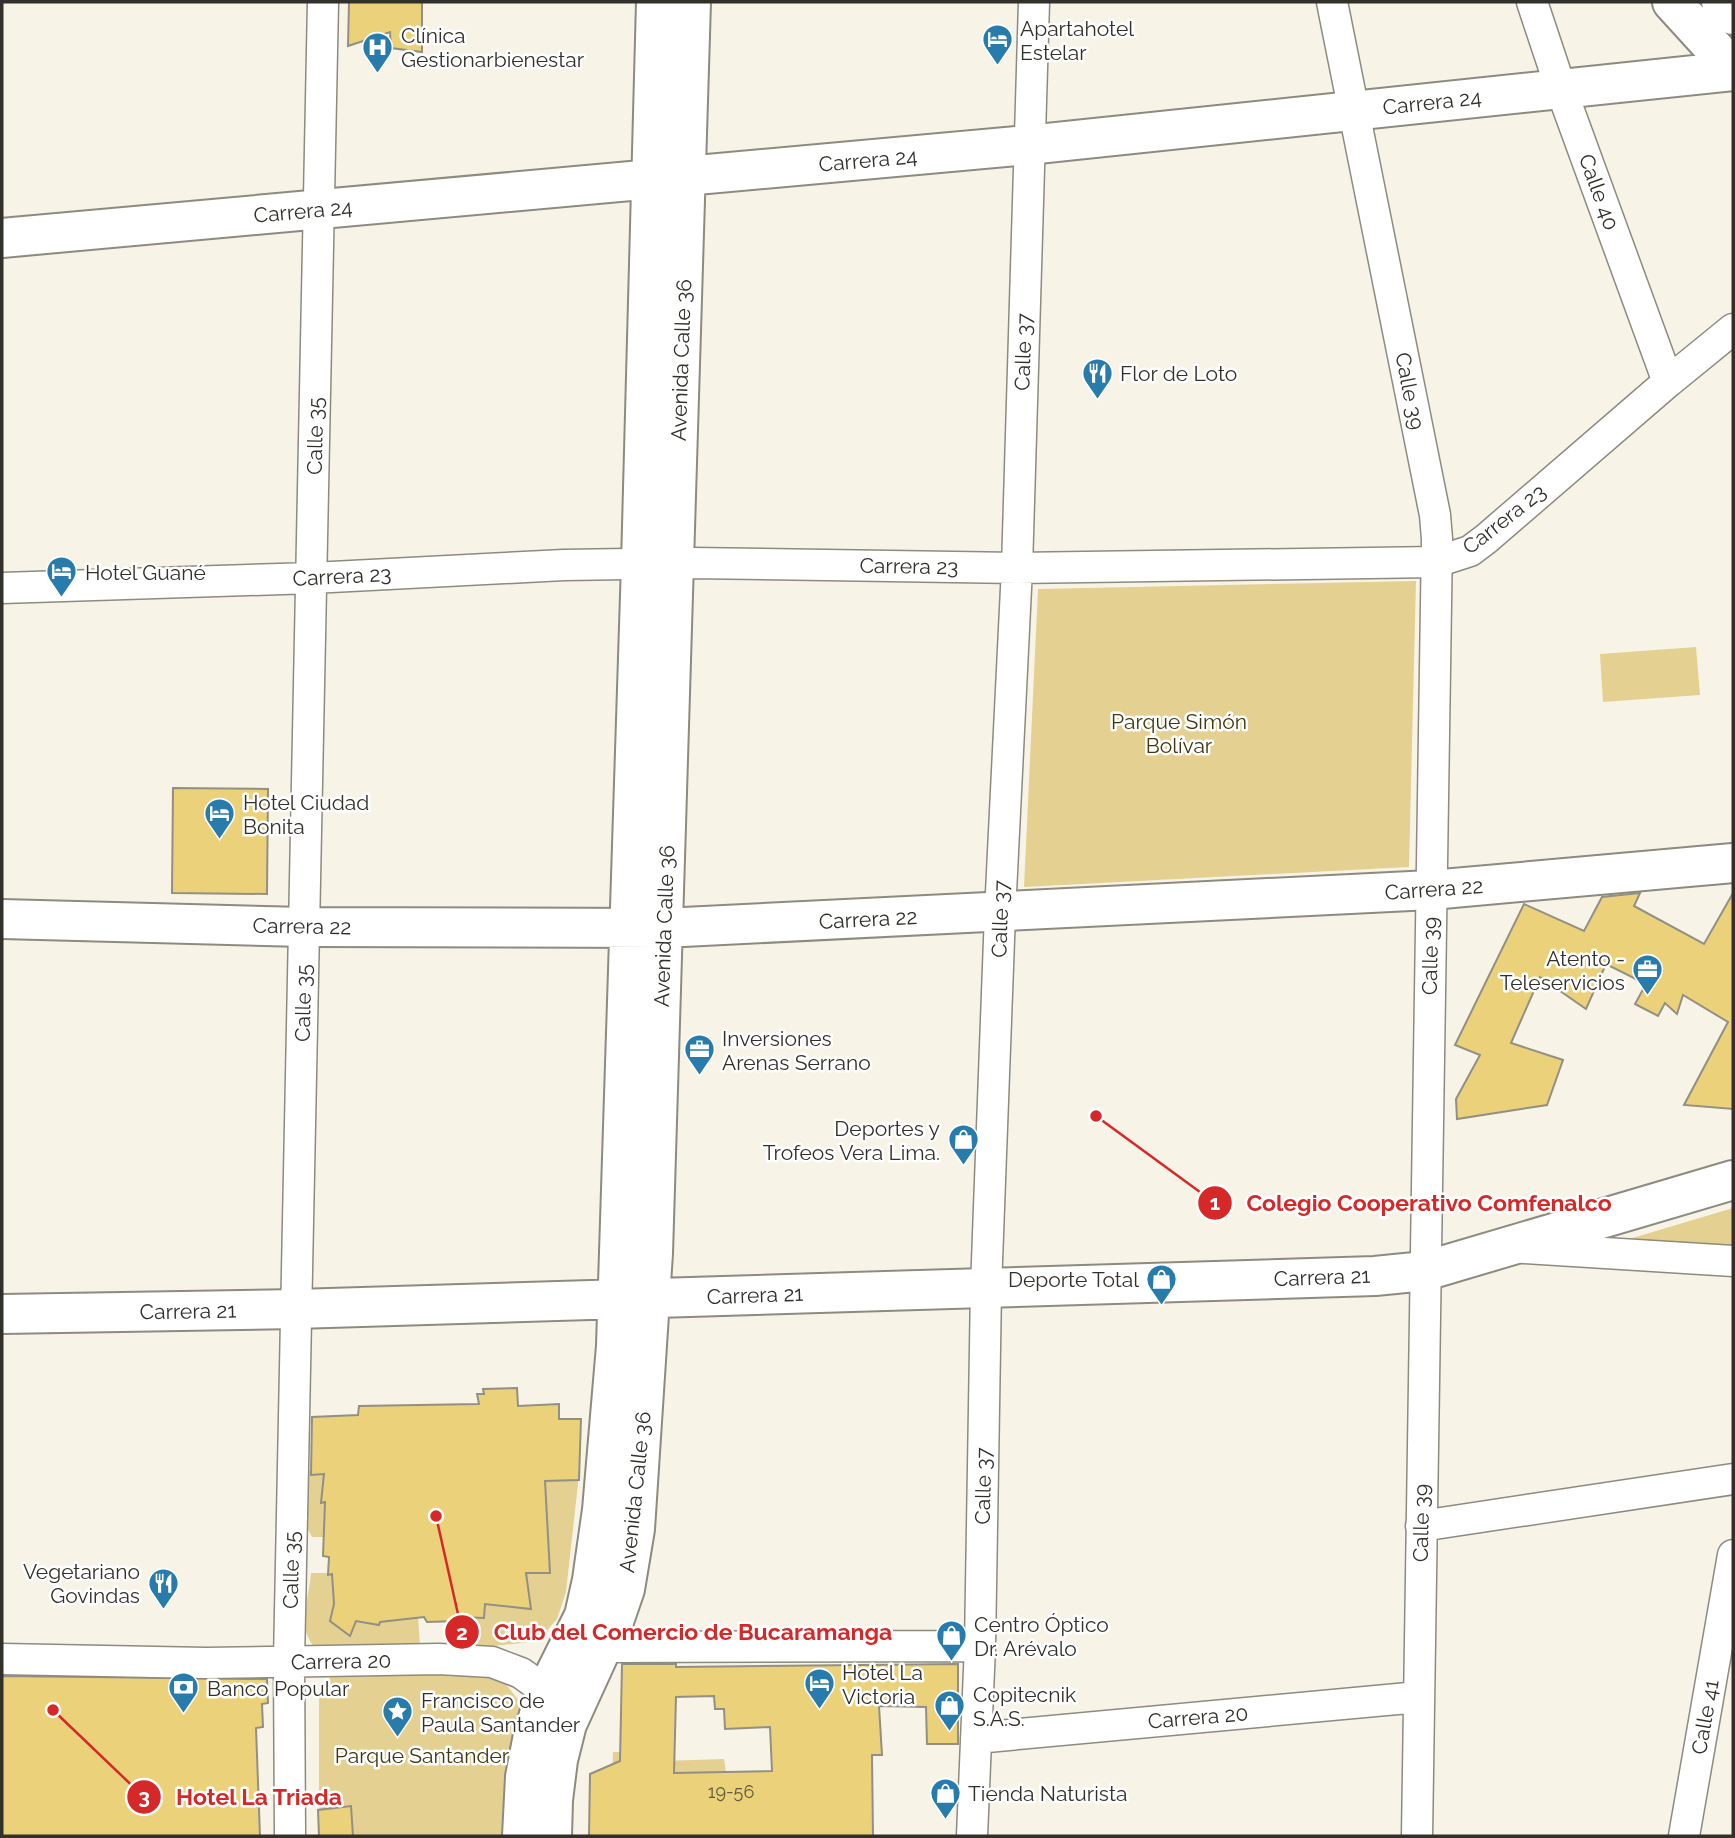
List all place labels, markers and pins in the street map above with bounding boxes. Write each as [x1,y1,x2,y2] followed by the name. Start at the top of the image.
[1020,16,1134,65] place label: Apartahotel Estelar
[401,23,585,72] place label: Clínica Gestionarbienestar
[980,23,1014,67] hotel icon: Apartahotel Estelar
[361,30,395,74] hospital icon: Clínica Gestionarbienestar
[1080,356,1114,400] restaurant icon: Flor de Loto
[1120,361,1237,386] place label: Flor de Loto
[45,555,79,599] hotel icon: Hotel Guané
[85,560,206,585] place label: Hotel Guané
[243,790,369,839] place label: Hotel Ciudad Bonita
[203,797,237,841] hotel icon: Hotel Ciudad Bonita
[1500,946,1625,995] place label: Atento - Teleservicios
[1631,953,1665,997] office icon: Atento - Teleservicios
[722,1026,871,1075] place label: Inversiones Arenas Serrano
[682,1033,716,1077] office icon: Inversiones Arenas Serrano
[763,1116,940,1165] place label: Deportes y Trofeos Vera Lima.
[946,1123,980,1167] shop icon: Deportes y Trofeos Vera Lima.
[1197,1181,1625,1225] callout: Colegio Cooperativo Comfenalco
[1145,1262,1179,1306] shop icon: Deporte Total
[1008,1267,1139,1292] place label: Deporte Total
[23,1559,140,1608] place label: Vegetariano Govindas
[146,1566,180,1610] restaurant icon: Vegetariano Govindas
[445,1610,907,1654] callout: Club del Comercio de Bucaramanga
[974,1612,1109,1661] place label: Centro Óptico Dr. Arévalo
[934,1619,968,1663] shop icon: Centro Óptico Dr. Arévalo
[842,1660,923,1709] place label: Hotel La Victoria
[802,1667,836,1711] hotel icon: Hotel La Victoria
[167,1671,201,1715] bank icon: Banco Popular
[207,1676,350,1701] place label: Banco Popular
[973,1682,1076,1731] place label: Copitecnik S.A.S.
[421,1688,581,1737] place label: Francisco de Paula Santander
[933,1689,967,1733] shop icon: Copitecnik S.A.S.
[381,1695,415,1739] place icon: Francisco de Paula Santander
[126,1775,356,1819] callout: Hotel La Triada
[928,1776,962,1820] shop icon: Tienda Naturista
[968,1781,1127,1806] place label: Tienda Naturista

